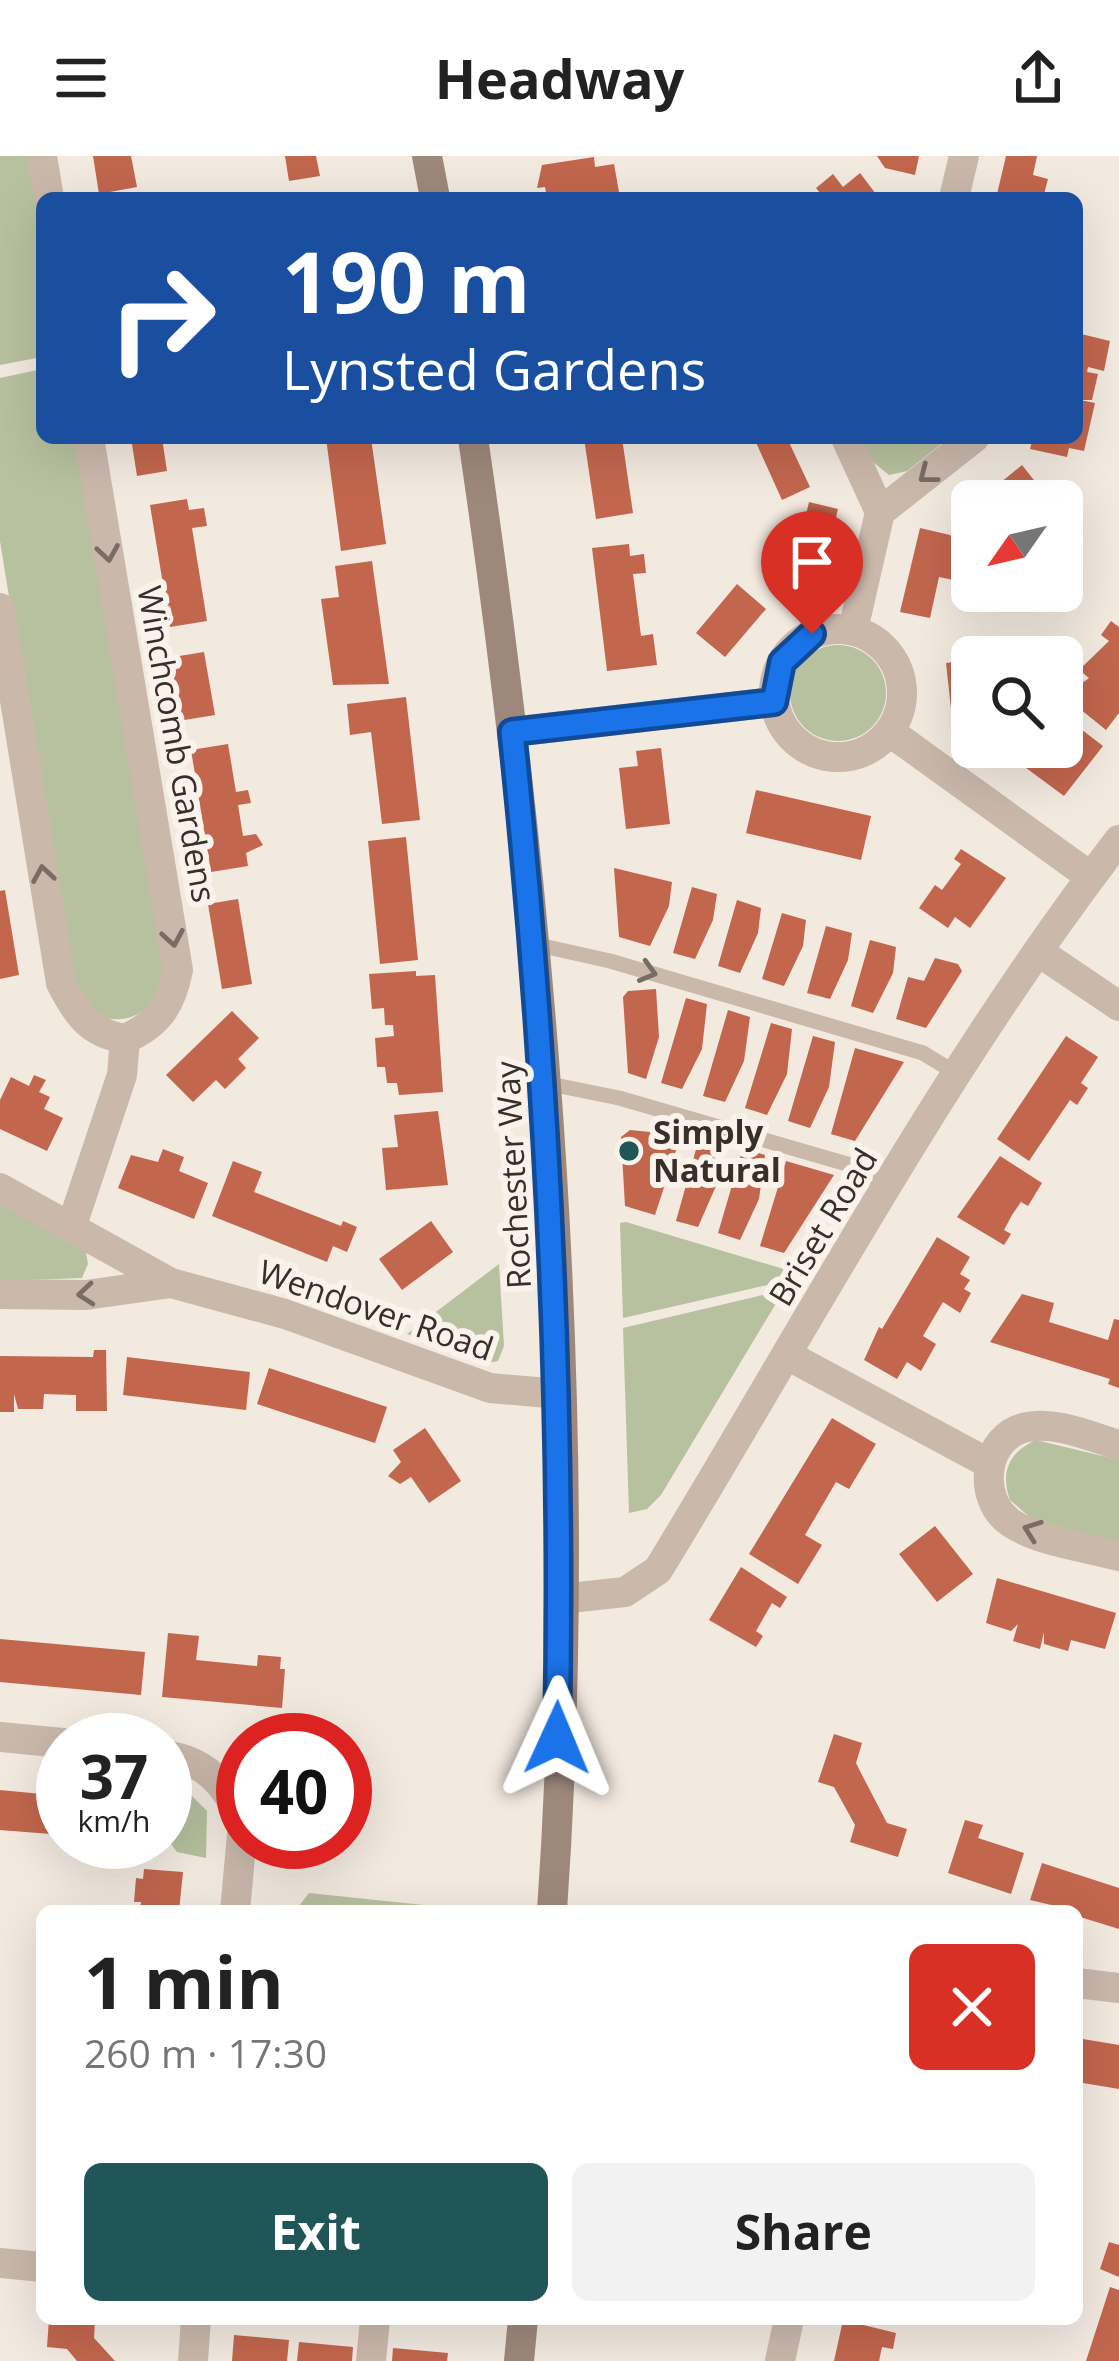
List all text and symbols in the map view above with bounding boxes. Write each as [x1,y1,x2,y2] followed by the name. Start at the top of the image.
[435,41,684,115] text: Headway
[48,45,114,111] icon: menu
[1005,45,1071,111] icon: share
[282,223,530,338] text: 190 m
[84,240,240,396] icon: right
[282,332,706,406] text: Lynsted Gardens
[918,461,940,482] one-way arrow
[951,480,1083,612] north arrow
[951,480,1083,768] map controls
[761,511,863,634] pin
[779,529,845,595] icon: arrive
[94,543,119,563] one-way arrow
[128,582,227,906] street label: Winchcomb Gardens
[951,636,1083,768] button: search
[31,864,56,884] one-way arrow
[159,928,184,948] one-way arrow
[637,958,658,983] one-way arrow
[484,1059,541,1290] street label: Rochester Way
[653,1109,781,1192] place label: Simply Natural
[616,1138,642,1164] marker: Simply Natural
[758,1140,887,1314] street label: Briset Road
[253,1248,499,1371] street label: Wendover Road
[76,1281,95,1306] one-way arrow
[1023,1520,1044,1544] one-way arrow
[494,1675,620,1801] position arrow
[216,1713,372,1869] speed limit sign: 40
[80,1735,148,1817] text: 37
[78,1800,150,1841] text: km/h
[84,1932,284,2030] text: 1 min
[909,1944,1035,2070] button: close
[84,2026,327,2079] text: 260 m · 17:30
[84,2163,548,2301] button: Exit
[572,2163,1035,2301] button: Share

